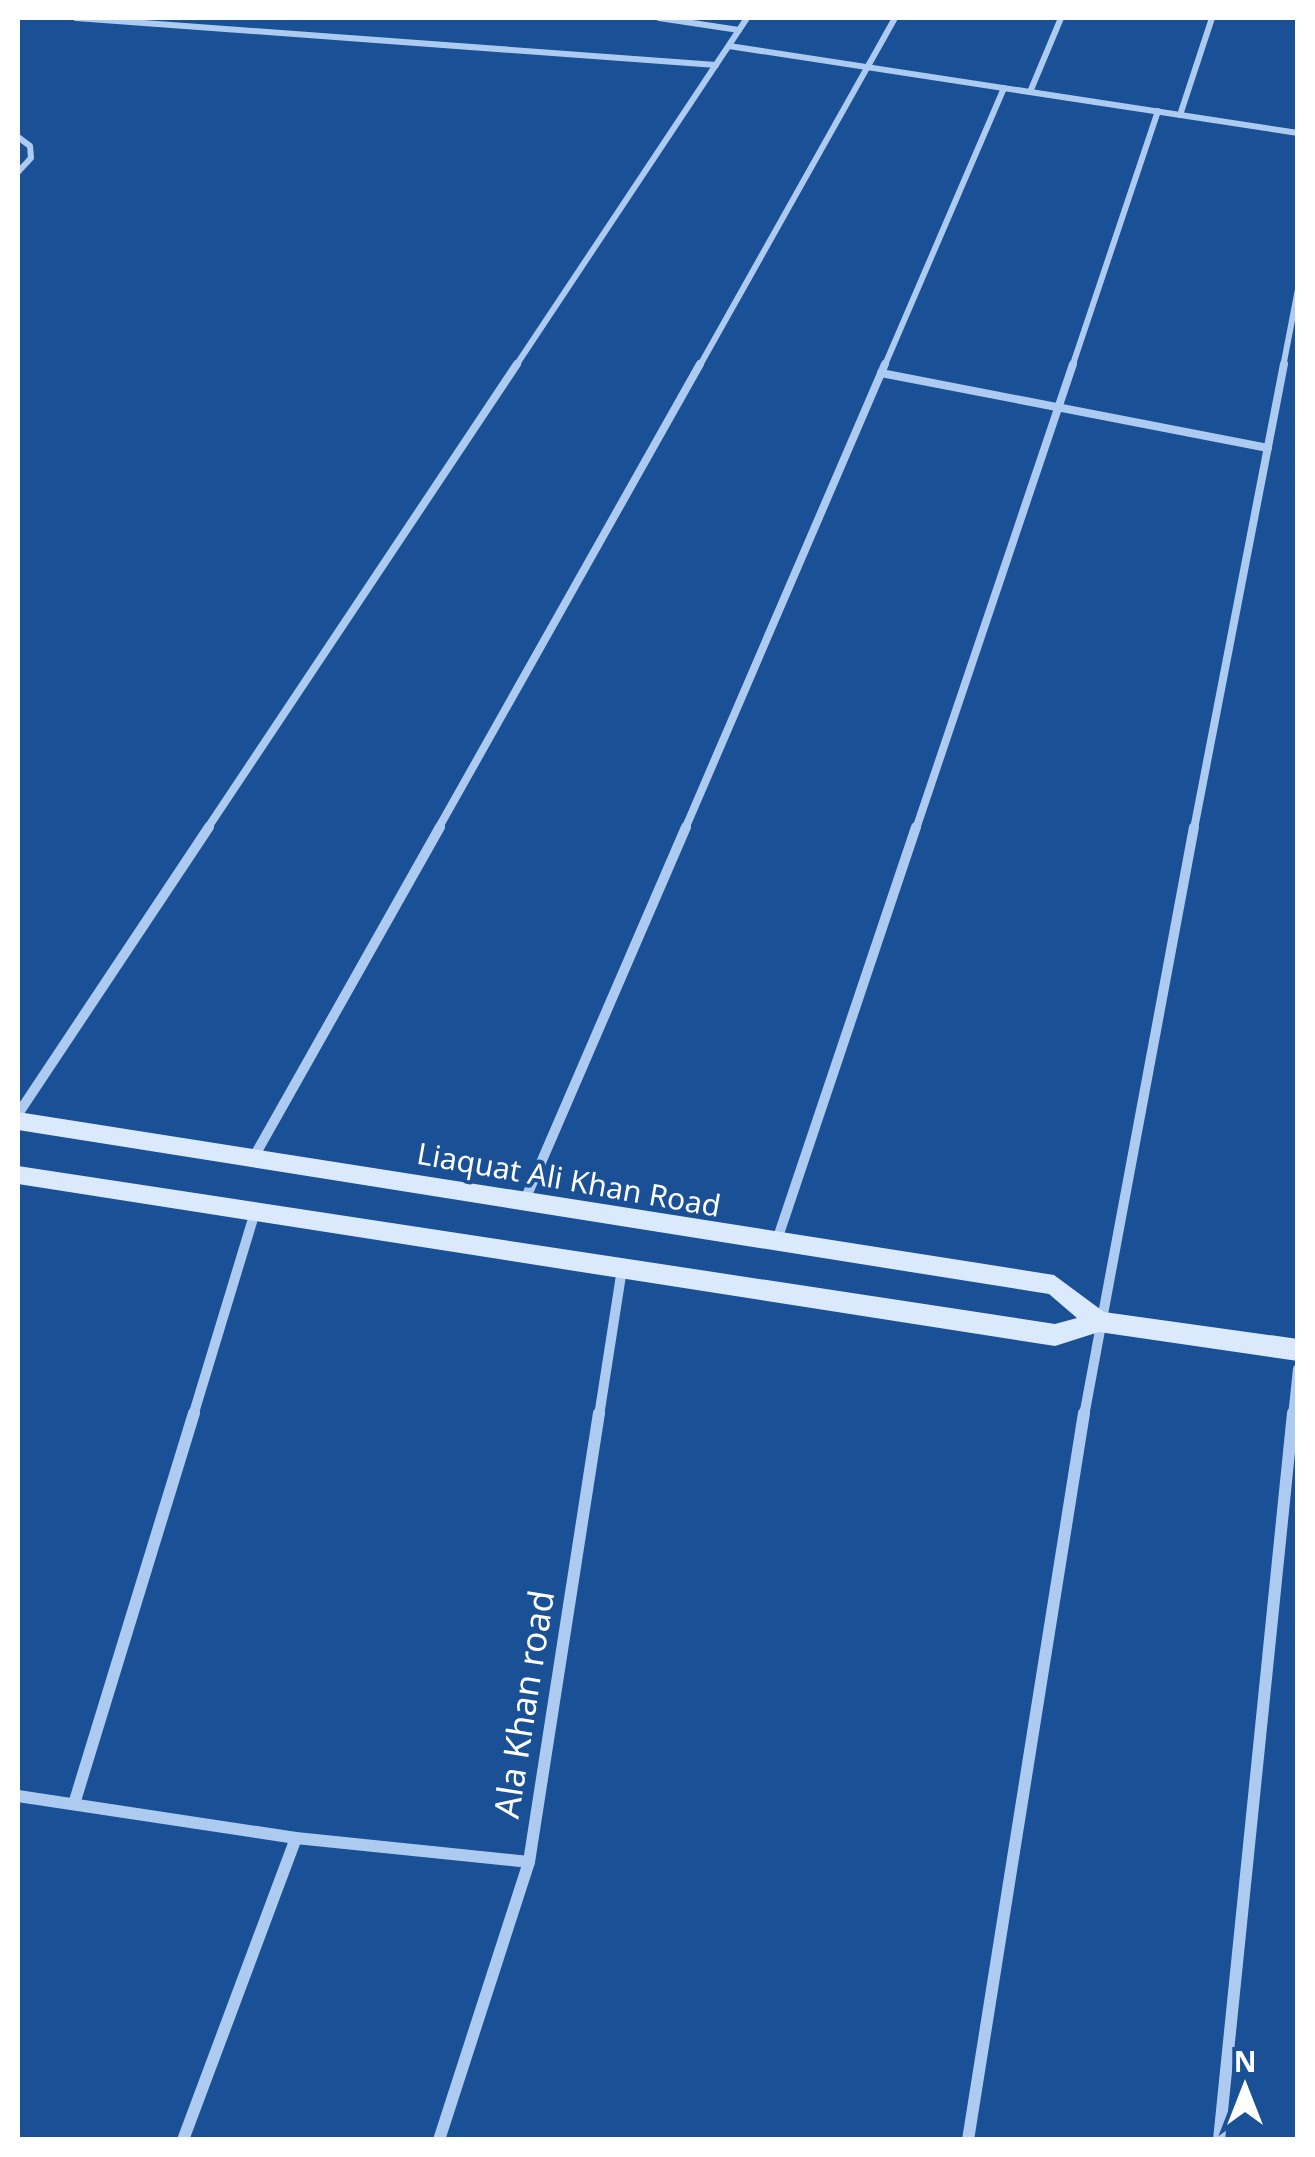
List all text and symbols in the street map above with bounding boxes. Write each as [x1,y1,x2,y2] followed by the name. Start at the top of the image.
[414,1132,724,1226] street label: Liaquat Ali Khan Road
[482,1587,564,1821] street label: Ala Khan road
[1195,2037,1295,2137] north arrow
[1234,2042,1256,2080] text: N

